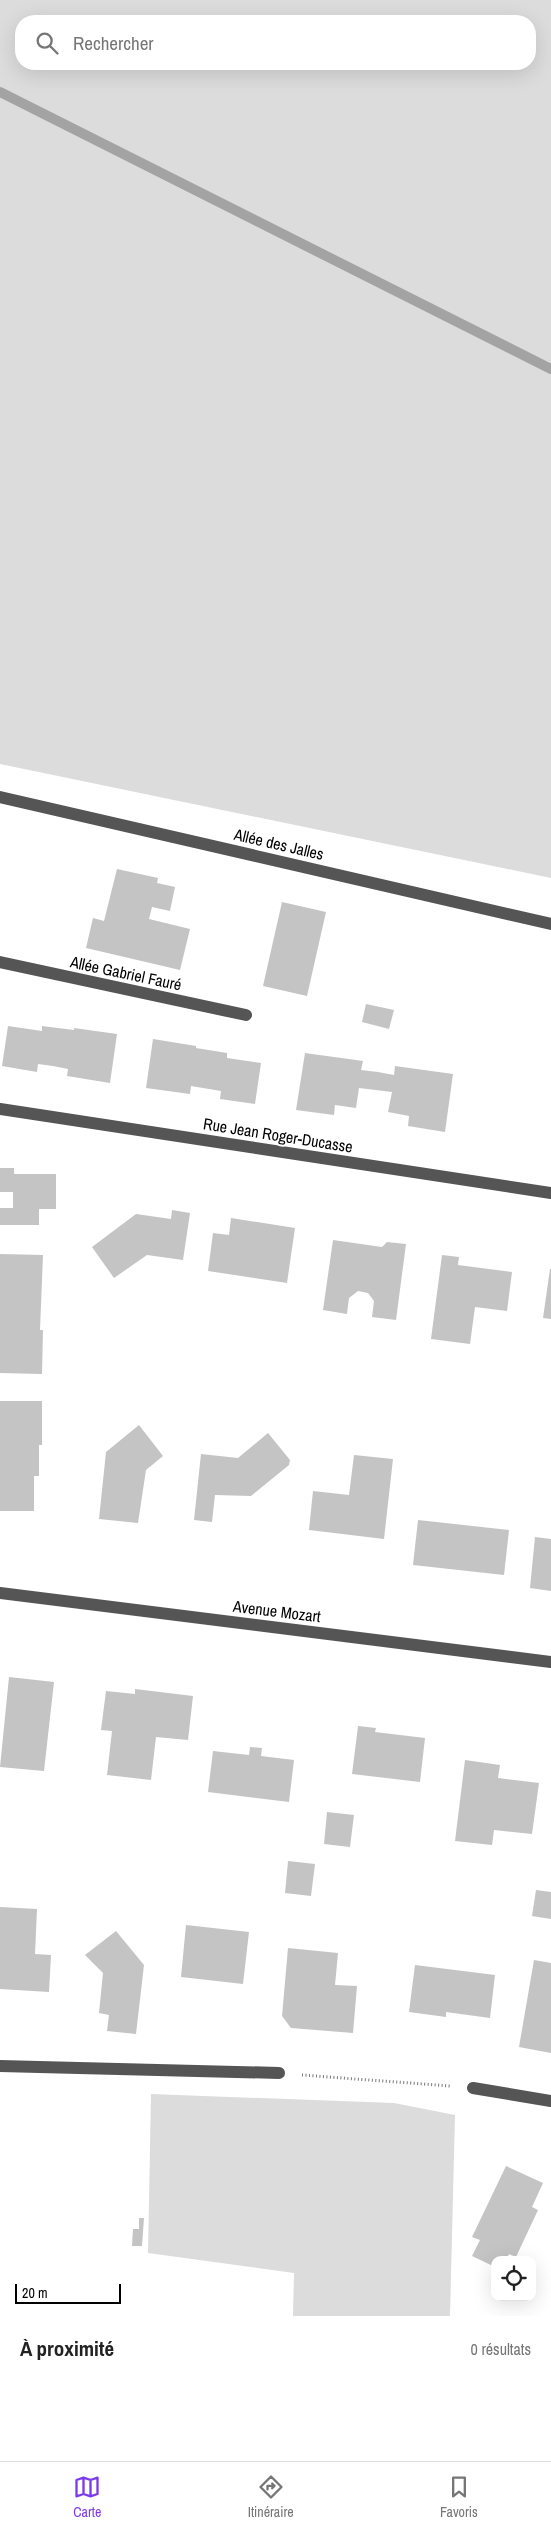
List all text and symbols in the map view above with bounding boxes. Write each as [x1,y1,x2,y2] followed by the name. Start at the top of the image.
[15,15,536,70] search box
[33,29,61,57] icon: search
[73,30,154,56] text: Rechercher
[231,823,326,865] street label: Allée des Jalles
[67,950,184,996] street label: Allée Gabriel Fauré
[202,1112,354,1158] street label: Rue Jean Roger-Ducasse
[231,1595,322,1627] street label: Avenue Mozart
[491,2256,536,2301] map controls
[491,2256,536,2301] button: locate
[15,2281,121,2304] scale bar
[22,2284,48,2302] text: 20 m
[20,2334,114,2363] text: À proximité
[470,2338,531,2360] text: 0 résultats
[73,2473,101,2521] tab: Carte
[248,2473,294,2521] tab: Itinéraire
[440,2473,478,2521] tab: Favoris

